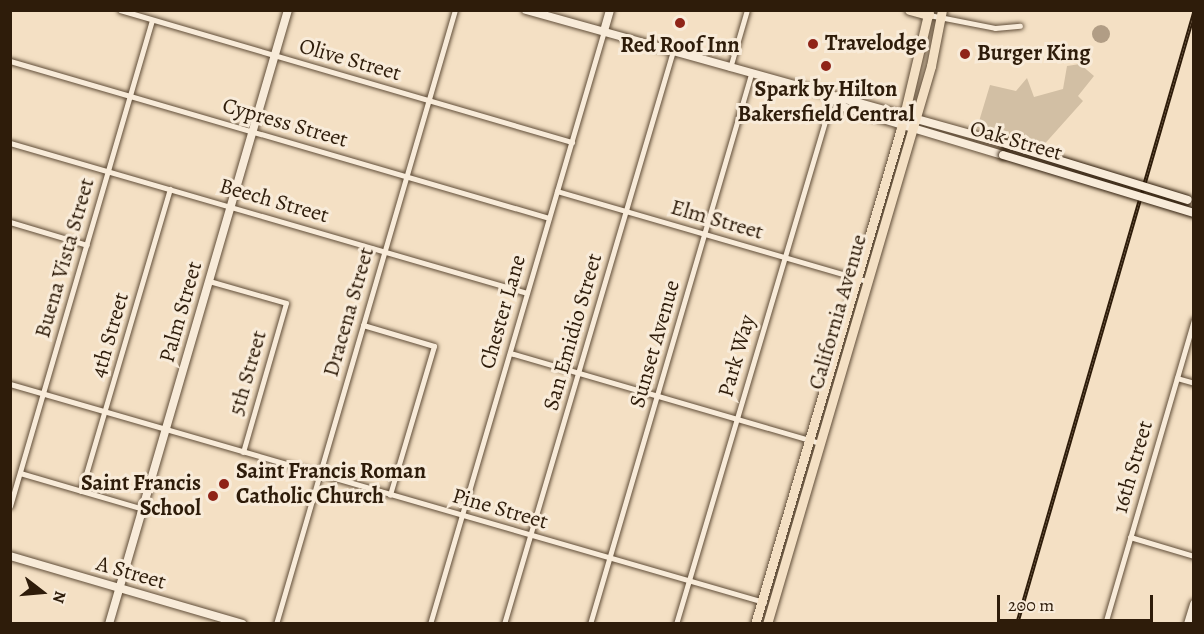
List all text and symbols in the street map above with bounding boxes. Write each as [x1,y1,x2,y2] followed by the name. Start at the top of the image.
[673,16,687,30] marker: Red Roof Inn
[825,31,927,57] place label: Travelodge
[296,33,404,87] street label: Olive Street
[620,33,740,59] place label: Red Roof Inn
[806,37,820,51] marker: Travelodge
[977,41,1090,67] place label: Burger King
[958,47,972,61] marker: Burger King
[819,59,833,73] marker: Spark by Hilton Bakersfield Central
[737,76,915,128] place label: Spark by Hilton Bakersfield Central
[219,93,351,153] street label: Cypress Street
[967,115,1065,167] street label: Oak Street
[216,173,332,229] street label: Beech Street
[30,175,100,341] street label: Buena Vista Street
[668,194,766,246] street label: Elm Street
[803,231,873,393] street label: California Avenue
[318,244,380,380] street label: Dracena Street
[538,250,608,414] street label: San Emidio Street
[474,252,532,372] street label: Chester Lane
[154,258,208,366] street label: Palm Street
[624,277,686,411] street label: Sunset Avenue
[85,289,135,381] street label: 4th Street
[713,312,761,400] street label: Park Way
[223,328,273,418] street label: 5th Street
[1107,418,1159,516] street label: 16th Street
[236,458,426,510] place label: Saint Francis Roman Catholic Church
[81,470,201,522] place label: Saint Francis School
[217,477,231,491] marker: Saint Francis Roman Catholic Church
[449,483,551,535] street label: Pine Street
[206,489,220,503] marker: Saint Francis School
[93,550,169,596] street label: A Street
[12,562,72,622] north arrow
[1000,583,1156,621] scale bar
[47,588,71,606] text: N
[1008,593,1054,617] text: 200 m

